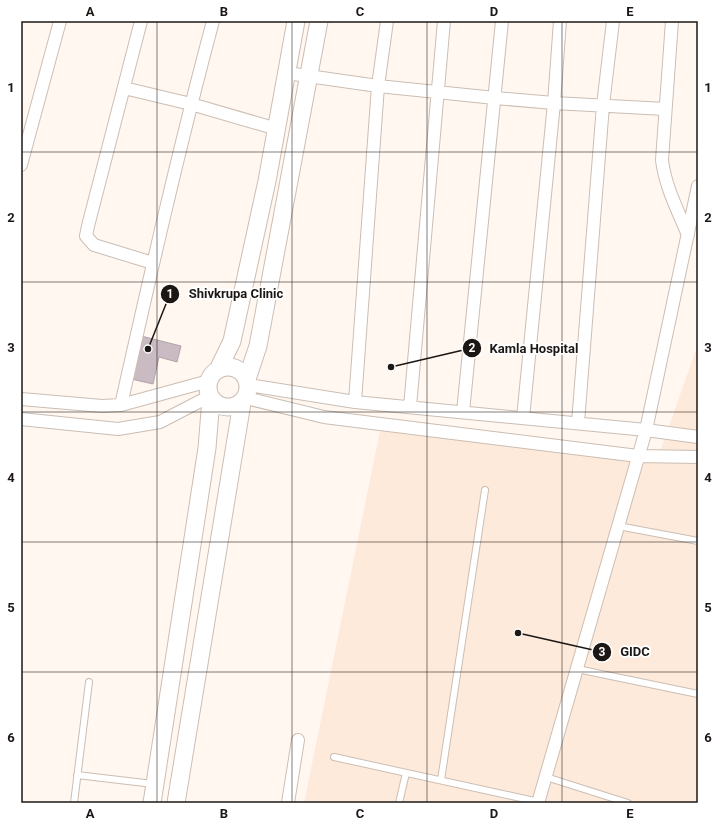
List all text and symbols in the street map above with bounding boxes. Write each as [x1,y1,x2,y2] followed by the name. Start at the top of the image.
[86,4,95,19] text: A
[220,4,228,19] text: B
[356,4,365,19] text: C
[490,4,498,19] text: D
[626,4,634,19] text: E
[7,80,15,95] text: 1
[704,80,712,95] text: 1
[7,210,15,225] text: 2
[704,210,712,225] text: 2
[160,281,291,306] callout: Shivkrupa Clinic
[189,286,284,301] text: Shivkrupa Clinic
[167,287,173,301] text: 1
[462,336,587,361] callout: Kamla Hospital
[7,340,15,355] text: 3
[704,340,712,355] text: 3
[469,341,476,355] text: 2
[490,341,578,356] text: Kamla Hospital
[7,470,15,485] text: 4
[704,470,712,485] text: 4
[7,600,15,615] text: 5
[704,600,712,615] text: 5
[592,639,657,664] callout: GIDC
[620,644,650,659] text: GIDC
[599,645,606,659] text: 3
[7,730,15,745] text: 6
[704,730,712,745] text: 6
[86,806,95,821] text: A
[220,806,228,821] text: B
[356,806,365,821] text: C
[490,806,498,821] text: D
[626,806,634,821] text: E

